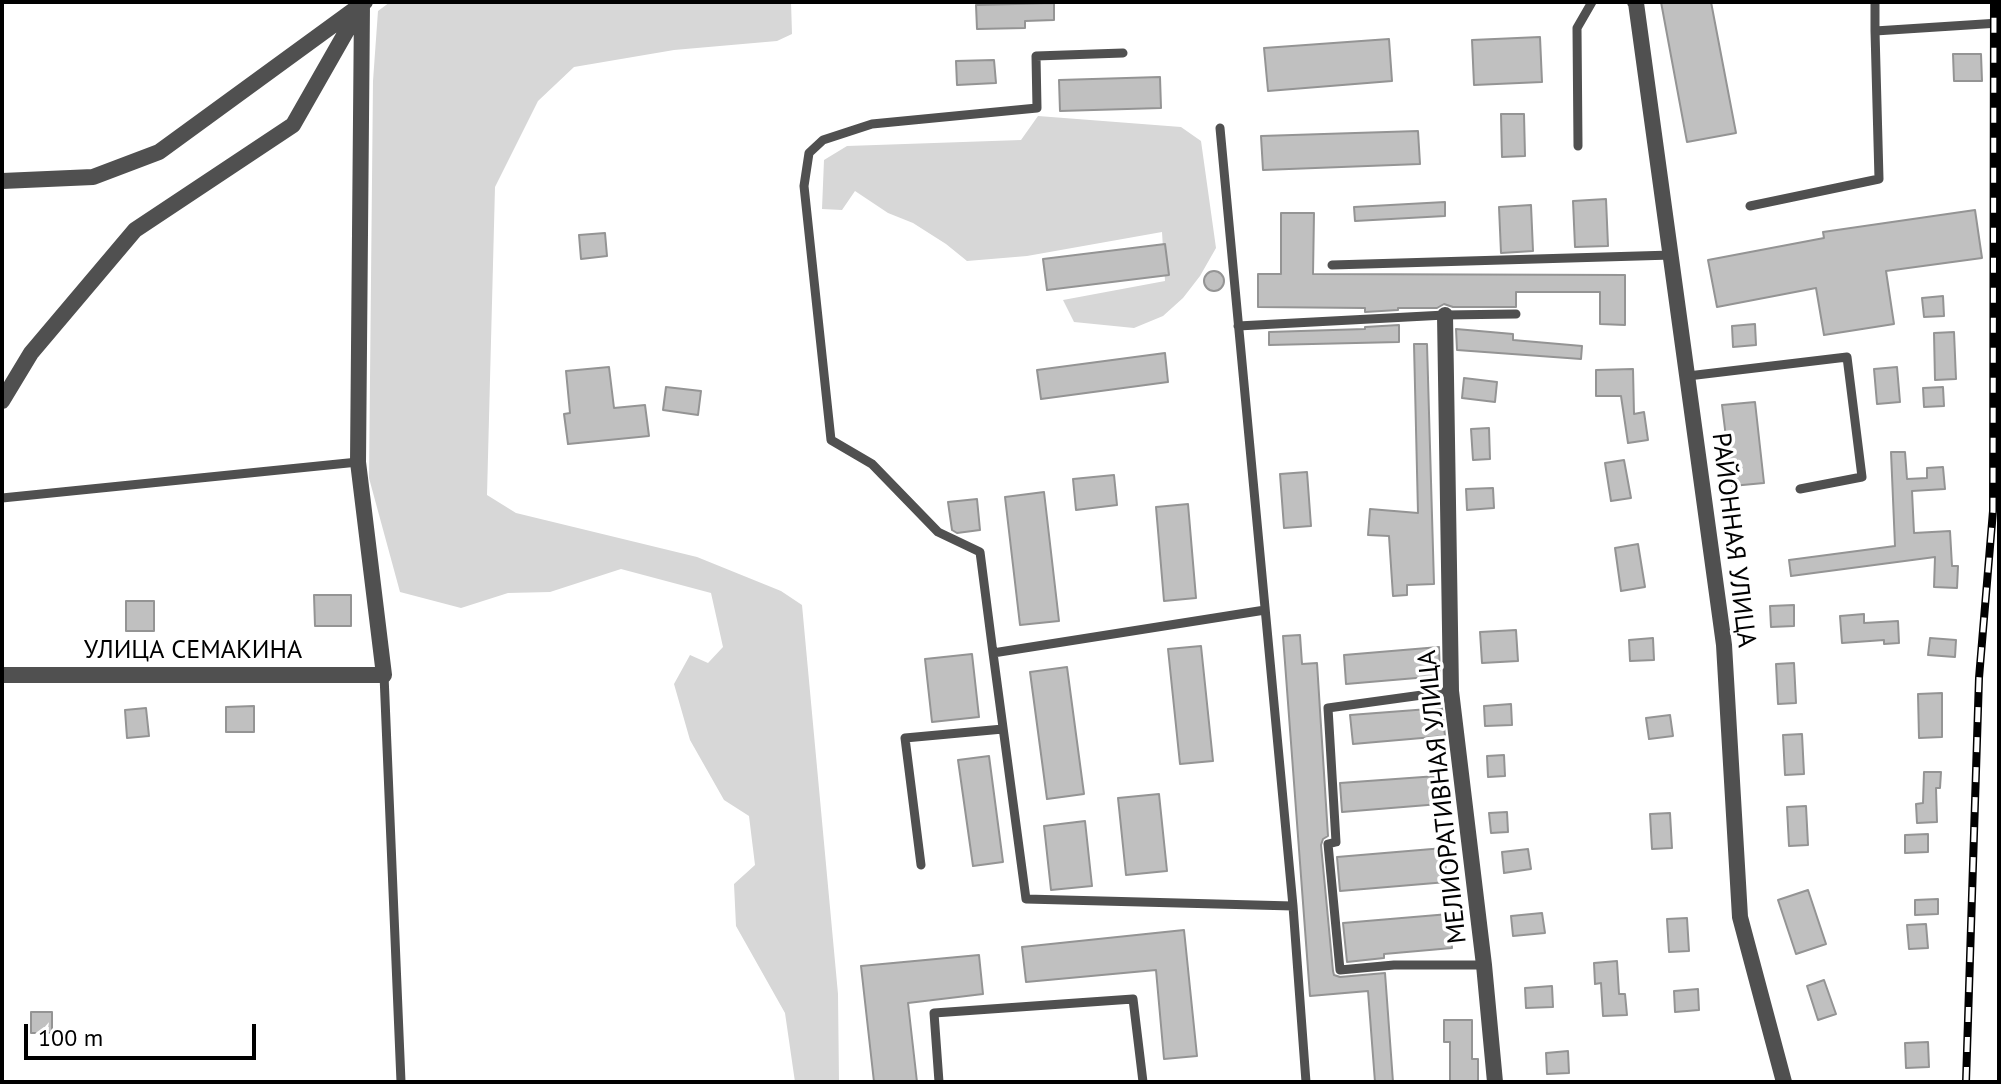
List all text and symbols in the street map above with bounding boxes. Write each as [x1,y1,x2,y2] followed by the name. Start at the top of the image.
[1704,431,1762,649] street label: РАЙОННАЯ УЛИЦА
[84,635,302,667] street label: УЛИЦА СЕМАКИНА
[1412,649,1474,945] street label: МЕЛИОРАТИВНАЯ УЛИЦА
[28,1008,260,1058] scale bar
[38,1022,103,1053] text: 100 m

